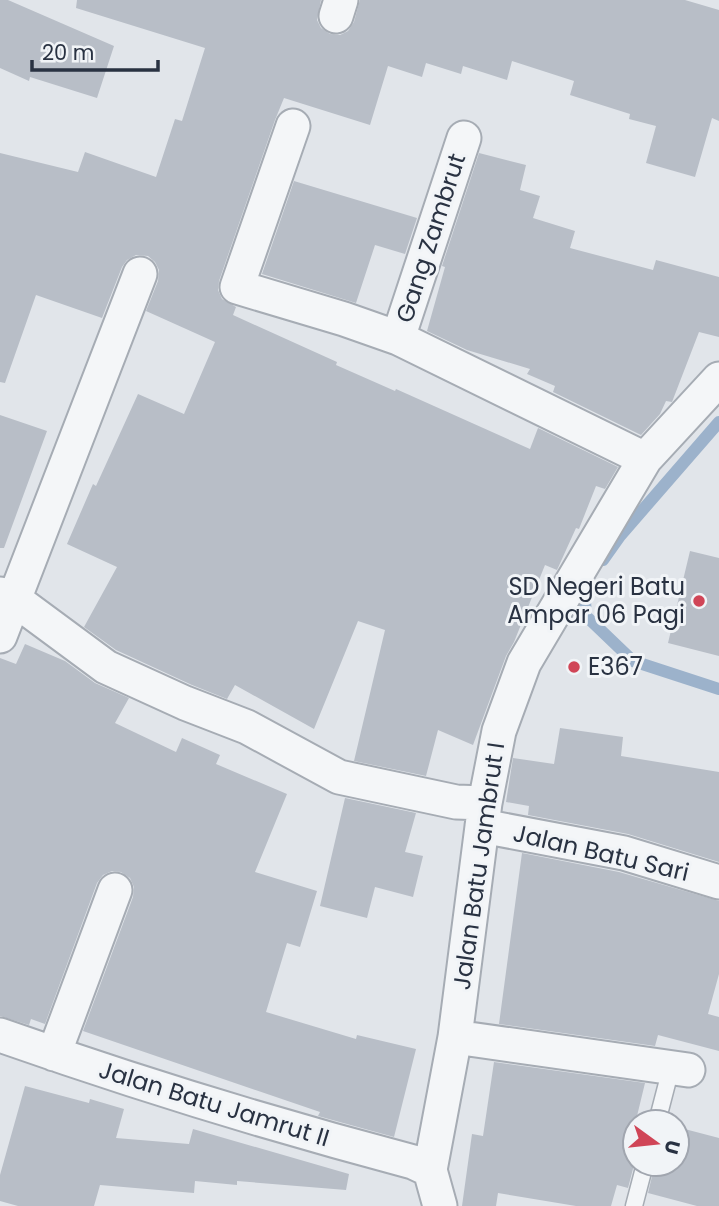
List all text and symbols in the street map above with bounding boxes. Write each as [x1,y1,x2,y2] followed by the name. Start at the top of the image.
[32,28,158,72] scale bar
[42,38,95,67] text: 20 m
[388,149,473,327] street label: Gang Zambrut
[507,570,685,631] place label: SD Negeri Batu Ampar 06 Pagi
[691,593,707,609] marker: SD Negeri Batu Ampar 06 Pagi
[588,650,643,683] place label: E367
[566,659,582,675] marker: E367
[445,740,512,992] street label: Jalan Batu Jambrut I
[510,816,692,889] street label: Jalan Batu Sari
[95,1053,333,1154] street label: Jalan Batu Jamrut II
[621,1108,691,1178] north arrow
[657,1137,687,1157] text: U

